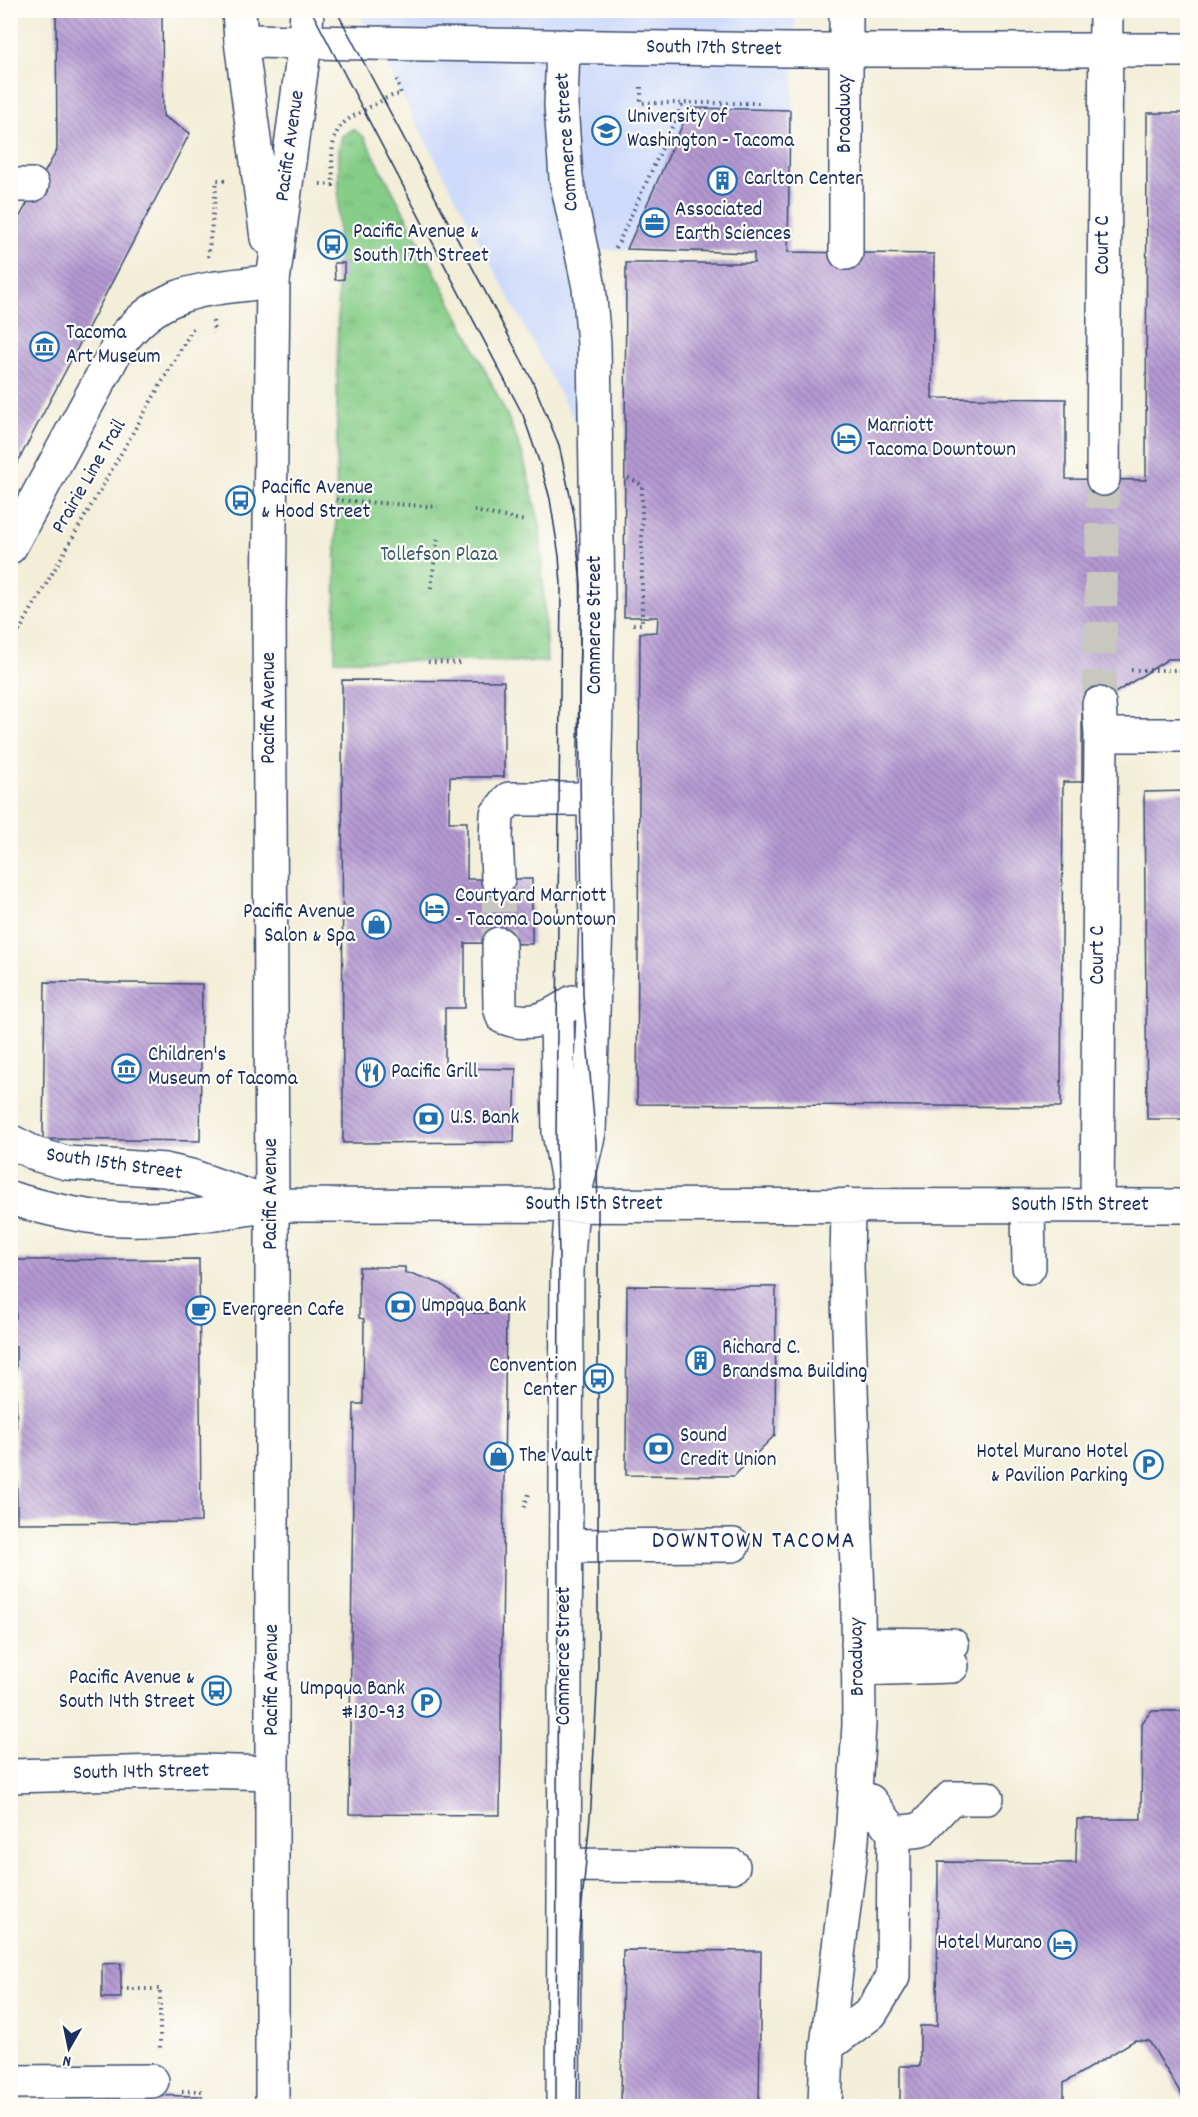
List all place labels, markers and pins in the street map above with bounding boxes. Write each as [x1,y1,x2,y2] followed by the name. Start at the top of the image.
[627,103,795,157] place label: University of Washington - Tacoma
[590,114,622,146] school or university icon: University of Washington - Tacoma
[707,164,739,196] building icon: Carlton Center
[744,165,863,195] place label: Carlton Center
[675,196,791,250] place label: Associated Earth Sciences
[638,207,670,239] office icon: Associated Earth Sciences
[353,218,489,272] place label: Pacific Avenue & South 17th Street
[316,229,348,261] bus stop icon: Pacific Avenue & South 17th Street
[66,319,161,373] place label: Tacoma Art Museum
[29,330,61,362] museum icon: Tacoma Art Museum
[867,412,1016,466] place label: Marriott Tacoma Downtown
[830,423,862,455] hotel icon: Marriott Tacoma Downtown
[261,474,373,528] place label: Pacific Avenue & Hood Street
[224,485,256,517] bus stop icon: Pacific Avenue & Hood Street
[455,882,616,936] place label: Courtyard Marriott - Tacoma Downtown
[418,893,450,925] hotel icon: Courtyard Marriott - Tacoma Downtown
[243,898,356,952] place label: Pacific Avenue Salon & Spa
[360,909,392,941] shop icon: Pacific Avenue Salon & Spa
[148,1041,299,1095] place label: Children's Museum of Tacoma
[111,1052,143,1084] museum icon: Children's Museum of Tacoma
[354,1057,386,1089] restaurant icon: Pacific Grill
[391,1058,478,1088] place label: Pacific Grill
[413,1103,445,1135] bank icon: U.S. Bank
[450,1104,519,1134] place label: U.S. Bank
[384,1291,416,1323] bank icon: Umpqua Bank
[421,1292,526,1322] place label: Umpqua Bank
[185,1295,217,1327] cafe icon: Evergreen Cafe
[222,1296,344,1326] place label: Evergreen Cafe
[722,1334,868,1388] place label: Richard C. Brandsma Building
[685,1345,717,1377] building icon: Richard C. Brandsma Building
[489,1352,577,1406] place label: Convention Center
[582,1363,614,1395] bus stop icon: Convention Center
[680,1422,776,1476] place label: Sound Credit Union
[643,1433,675,1465] bank icon: Sound Credit Union
[976,1438,1128,1492] place label: Hotel Murano Hotel & Pavilion Parking
[482,1441,514,1473] shop icon: The Vault
[519,1442,593,1472] place label: The Vault
[1133,1449,1165,1481] parking icon: Hotel Murano Hotel & Pavilion Parking
[59,1664,195,1718] place label: Pacific Avenue & South 14th Street
[200,1675,232,1707] bus stop icon: Pacific Avenue & South 14th Street
[300,1675,405,1729] place label: Umpqua Bank #130-93
[410,1686,442,1718] parking icon: Umpqua Bank #130-93
[1047,1928,1079,1960] hotel icon: Hotel Murano
[937,1929,1042,1959] place label: Hotel Murano

